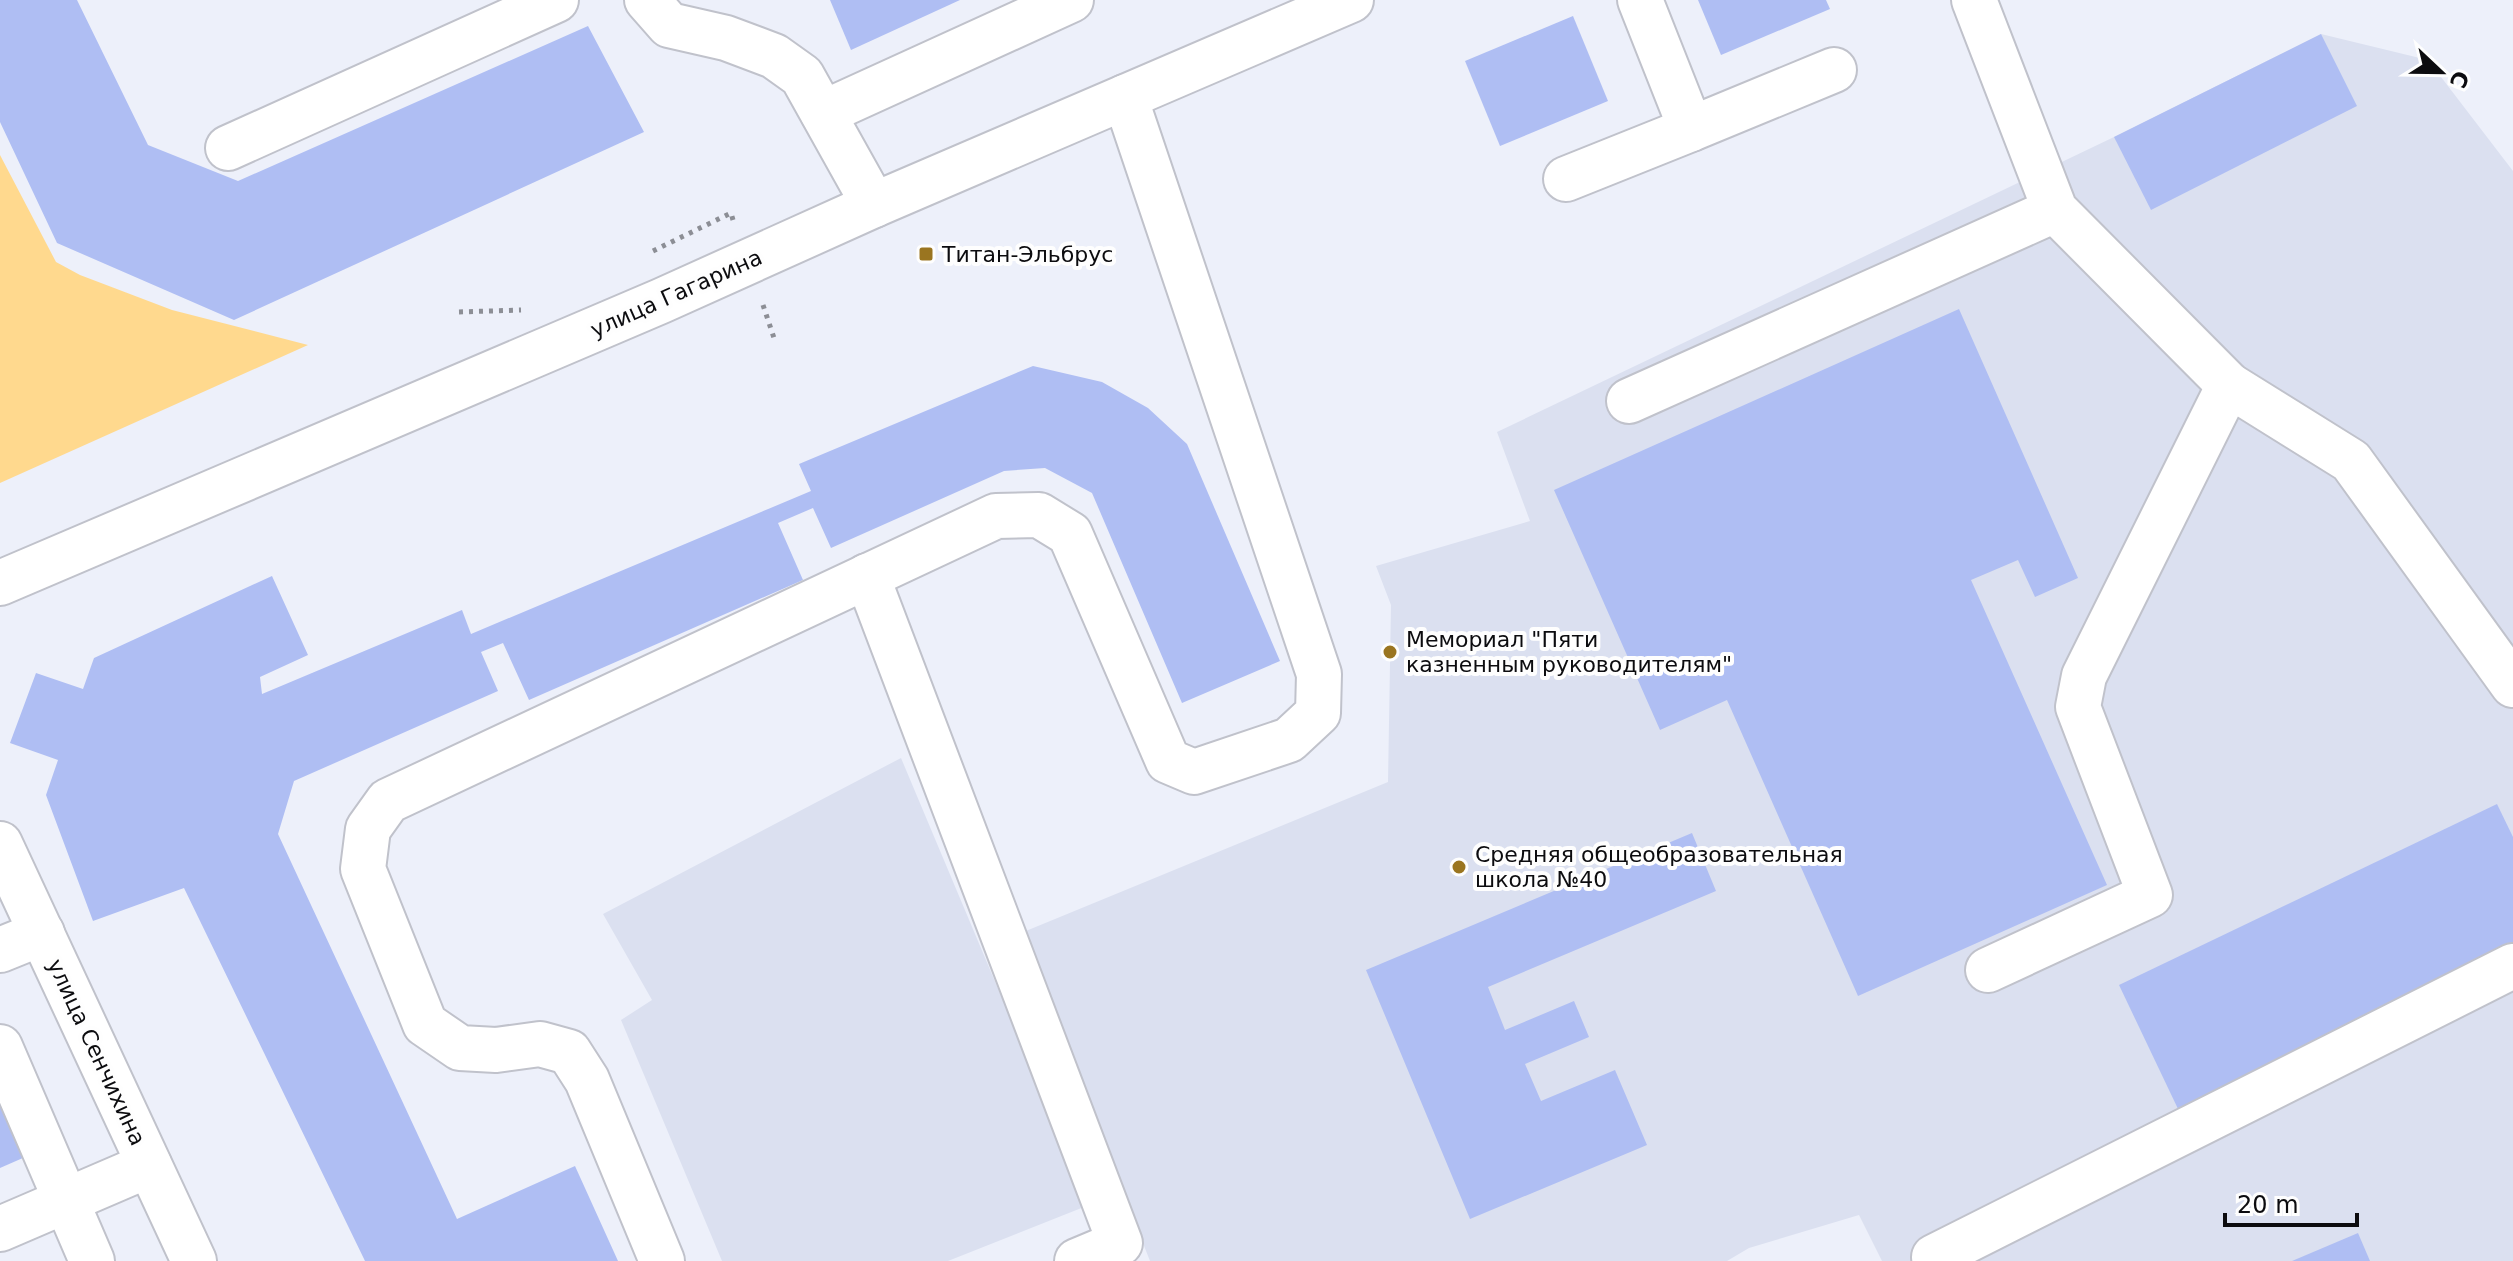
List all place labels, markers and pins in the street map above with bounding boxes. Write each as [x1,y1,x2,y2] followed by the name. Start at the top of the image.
[941,242,1113,267] place label: Титан-Эльбрус
[917,245,935,263] marker: Титан-Эльбрус
[1406,627,1732,677] place label: Мемориал "Пяти казненным руководителям"
[1381,643,1399,661] marker: Мемориал "Пяти казненным руководителям"
[1475,842,1843,892] place label: Средняя общеобразовательная школа №40
[1450,858,1468,876] marker: Средняя общеобразовательная школа №40

